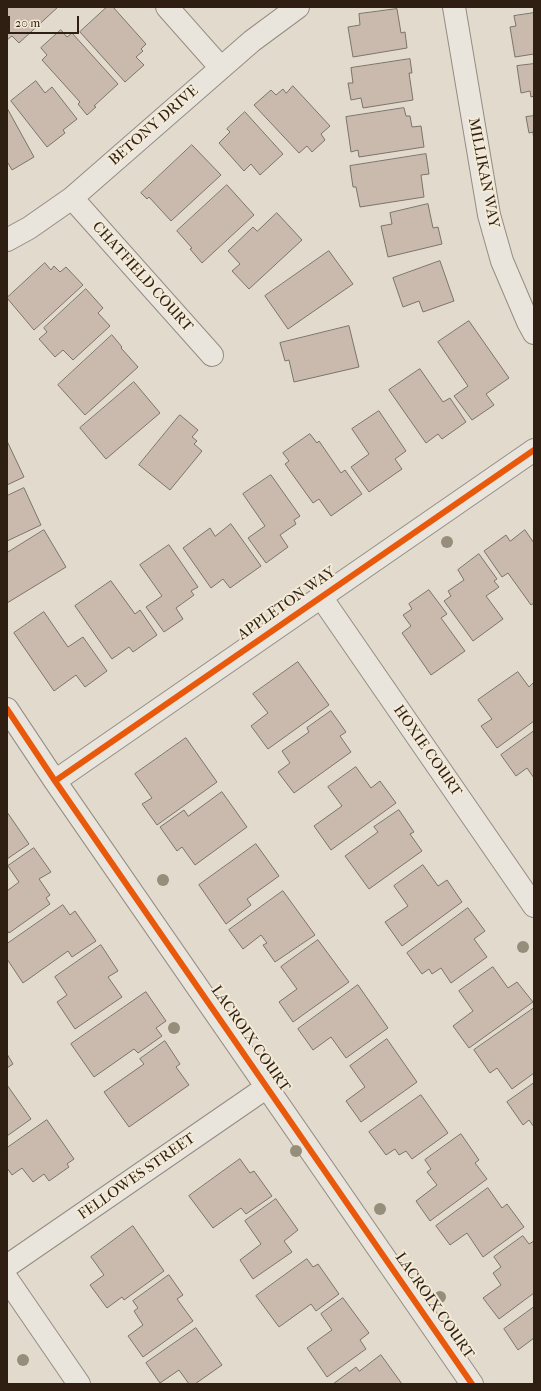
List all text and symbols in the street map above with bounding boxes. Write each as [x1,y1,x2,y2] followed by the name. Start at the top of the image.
[10,8,81,34] scale bar
[15,16,40,30] text: 20 m
[106,82,202,170] street label: BETONY DRIVE
[463,116,503,230] street label: MILLIKAN WAY
[88,218,196,336] street label: CHATFIELD COURT
[235,563,339,645] street label: APPLETON WAY
[389,702,465,800] street label: HOXIE COURT
[207,982,293,1096] street label: LACROIX COURT
[75,1130,199,1224] street label: FELLOWES STREET
[391,1249,477,1363] street label: LACROIX COURT

